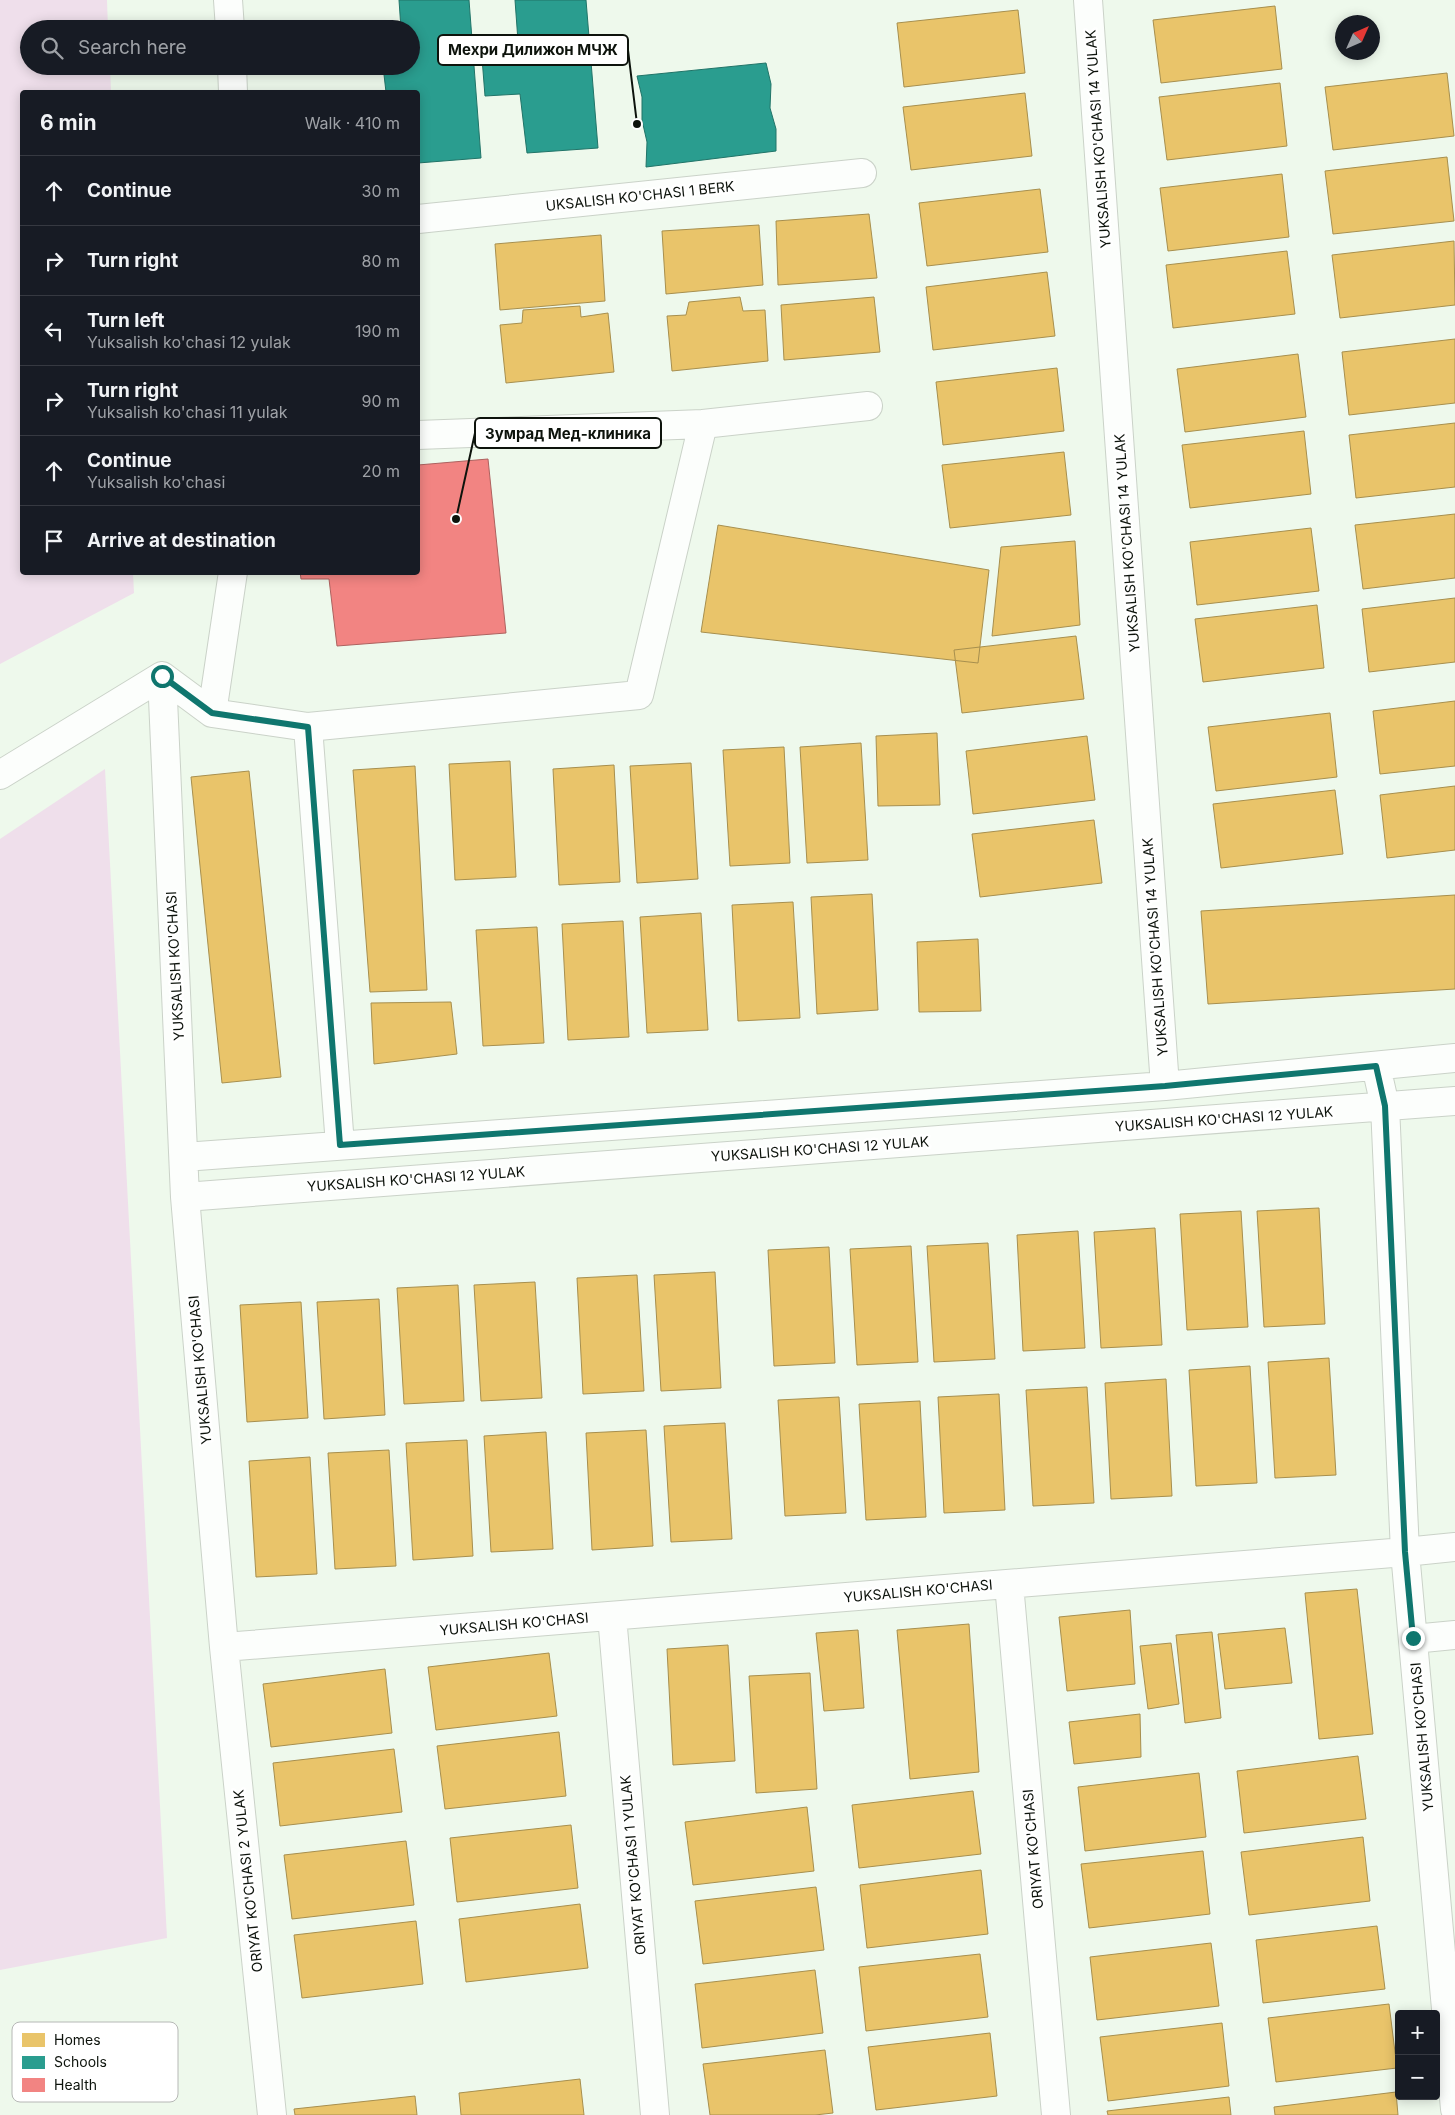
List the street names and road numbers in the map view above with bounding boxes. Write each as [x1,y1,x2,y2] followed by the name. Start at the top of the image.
[1081,29,1114,249] street label: YUKSALISH KO'CHASI 14 YULAK
[545,177,736,214] street label: UKSALISH KO'CHASI 1 BERK
[1110,433,1143,653] street label: YUKSALISH KO'CHASI 14 YULAK
[1138,837,1171,1057] street label: YUKSALISH KO'CHASI 14 YULAK
[162,891,187,1041] street label: YUKSALISH KO'CHASI
[1114,1102,1334,1135] street label: YUKSALISH KO'CHASI 12 YULAK
[710,1132,930,1165] street label: YUKSALISH KO'CHASI 12 YULAK
[306,1162,526,1195] street label: YUKSALISH KO'CHASI 12 YULAK
[185,1295,214,1445] street label: YUKSALISH KO'CHASI
[843,1576,993,1605] street label: YUKSALISH KO'CHASI
[439,1609,589,1638] street label: YUKSALISH KO'CHASI
[1407,1662,1436,1812] street label: YUKSALISH KO'CHASI
[616,1774,649,1956] street label: ORIYAT KO'CHASI 1 YULAK
[229,1788,266,1973] street label: ORIYAT KO'CHASI 2 YULAK
[1019,1788,1046,1910] street label: ORIYAT KO'CHASI

